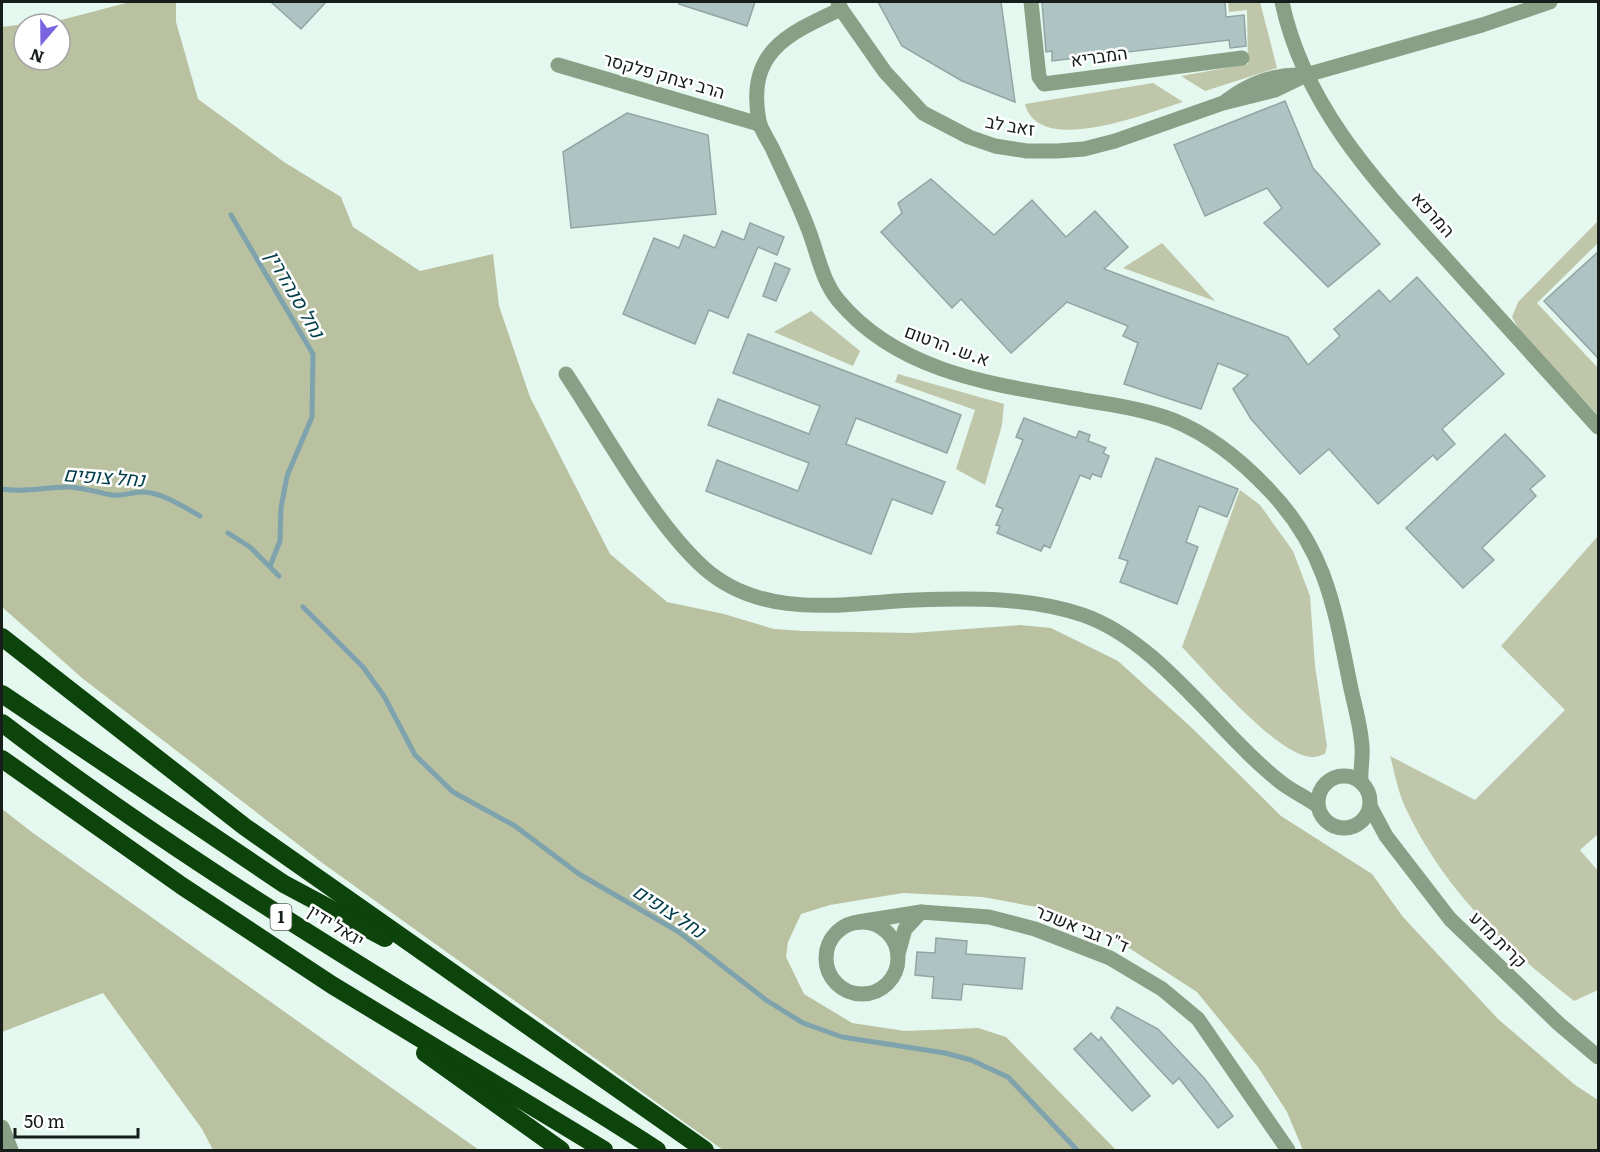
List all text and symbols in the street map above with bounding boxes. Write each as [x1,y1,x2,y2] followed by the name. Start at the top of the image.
[12,12,72,72] north arrow
[1069,38,1129,73] street label: המבריא
[26,43,47,71] text: N
[600,44,728,105] street label: הרב יצחק פלקסר
[983,107,1037,142] street label: זאב לב
[1406,185,1462,243] street label: המרפא
[259,243,335,344] water label: נחל סנהדרין
[901,317,994,372] street label: א.ש. הרטום
[62,457,148,493] water label: נחל צופים
[628,875,714,945] water label: נחל צופים
[303,897,370,953] street label: יגאל ידין
[1032,897,1133,959] street label: ד"ר גבי אשכר
[270,904,292,930] road number: 1
[1464,904,1534,974] street label: קרית מדע
[15,1101,138,1139] scale bar
[24,1107,65,1134] text: 50 m

